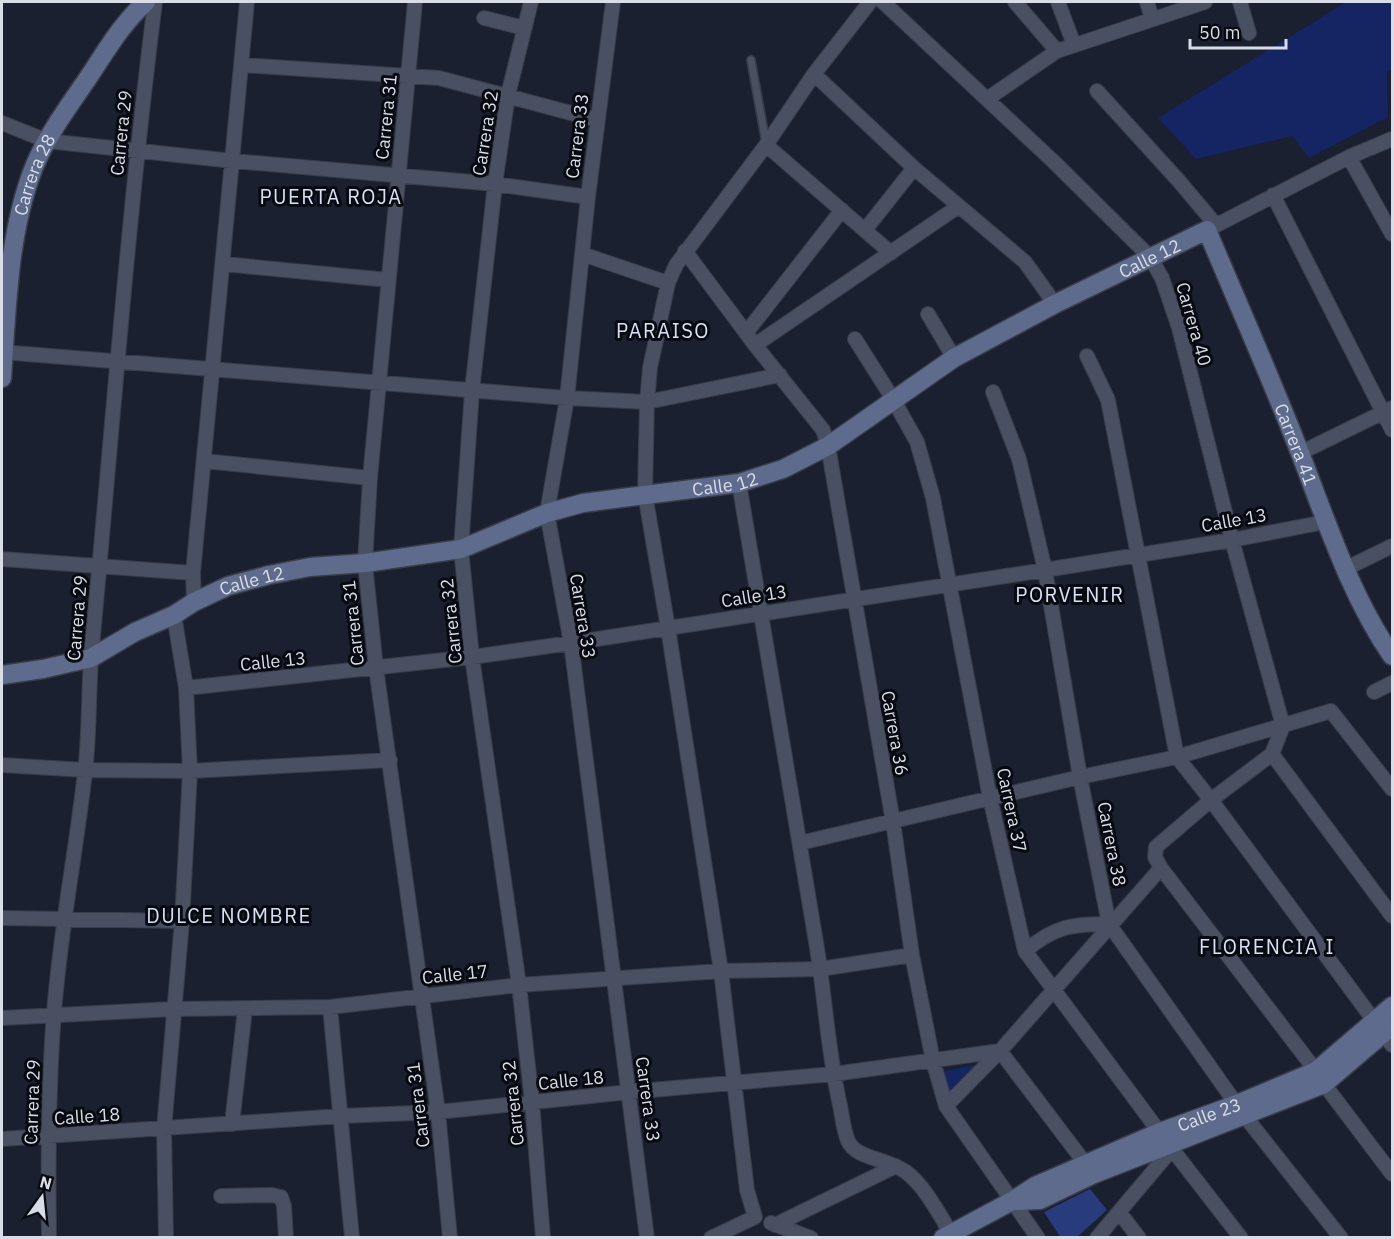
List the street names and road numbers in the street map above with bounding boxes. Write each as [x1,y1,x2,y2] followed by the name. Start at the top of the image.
[370,73,402,161] street label: Carrera 31
[105,89,137,177] street label: Carrera 29
[467,89,503,177] street label: Carrera 32
[560,92,594,180] street label: Carrera 33
[8,129,60,218] street label: Carrera 28
[1115,233,1184,283] street label: Calle 12
[1171,280,1217,368] street label: Carrera 40
[1270,400,1323,488] street label: Carrera 41
[691,466,761,500] street label: Calle 12
[1199,503,1269,537] street label: Calle 13
[215,561,286,600] street label: Calle 12
[565,572,601,660] street label: Carrera 33
[62,574,92,662] street label: Carrera 29
[435,577,467,665] street label: Carrera 32
[337,579,369,667] street label: Carrera 31
[719,579,789,613] street label: Calle 13
[239,646,307,676] street label: Calle 13
[876,689,914,777] street label: Carrera 36
[992,766,1032,854] street label: Carrera 37
[1093,800,1131,888] street label: Carrera 38
[421,959,489,989] street label: Calle 17
[631,1055,665,1143] street label: Carrera 33
[19,1059,45,1145] street label: Carrera 29
[497,1059,529,1147] street label: Carrera 32
[401,1061,435,1149] street label: Carrera 31
[537,1065,605,1095] street label: Calle 18
[1174,1092,1244,1136] street label: Calle 23
[53,1102,121,1130] street label: Calle 18

